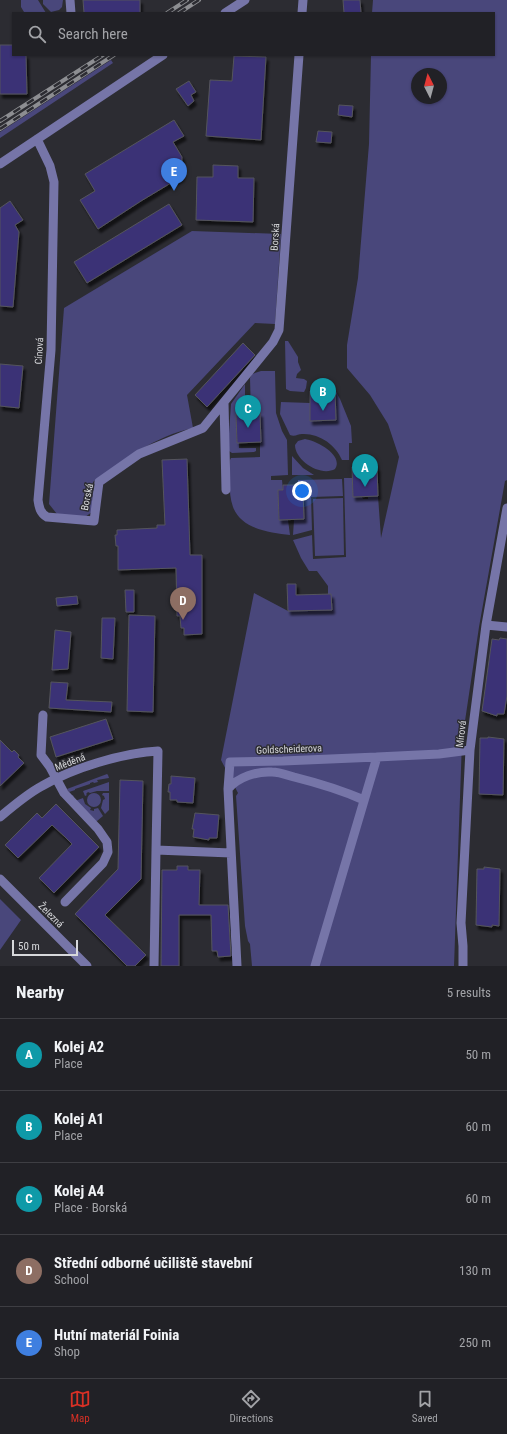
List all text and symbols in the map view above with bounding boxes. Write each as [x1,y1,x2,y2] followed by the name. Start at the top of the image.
[12,12,495,56] search box
[26,23,48,45] icon: search
[58,25,128,43] text: Search here
[411,68,447,104] north arrow
[161,158,187,191] pin: E
[269,223,281,251] street label: Borská
[33,337,45,365] street label: Cínová
[310,378,336,411] pin: B
[235,395,261,428] pin: C
[352,454,378,487] pin: A
[292,481,312,501] your location
[79,482,95,511] street label: Borská
[170,587,196,620] pin: D
[454,720,468,748] street label: Mírová
[256,742,322,756] street label: Goldscheiderova
[53,751,87,773] street label: Měděná
[36,900,67,930] street label: Železná
[12,938,78,957] scale bar
[18,940,40,953] text: 50 m
[16,982,64,1002] text: Nearby
[447,985,491,1000] text: 5 results
[54,1038,104,1056] text: Kolej A2
[25,1047,33,1062] text: A
[465,1047,491,1062] text: 50 m
[54,1056,83,1071] text: Place
[54,1110,104,1128] text: Kolej A1
[25,1119,33,1134] text: B
[465,1119,491,1134] text: 60 m
[54,1128,83,1143] text: Place
[54,1182,104,1200] text: Kolej A4
[25,1191,33,1206] text: C
[465,1191,491,1206] text: 60 m
[54,1200,127,1215] text: Place · Borská
[54,1254,252,1272] text: Střední odborné učiliště stavební
[25,1263,33,1278] text: D
[459,1263,491,1278] text: 130 m
[54,1272,89,1287] text: School
[54,1326,179,1344] text: Hutní materiál Foinia
[26,1335,32,1350] text: E
[459,1335,491,1350] text: 250 m
[54,1344,80,1359] text: Shop
[69,1388,91,1425] tab: Map
[229,1388,273,1425] tab: Directions
[412,1388,438,1425] tab: Saved

